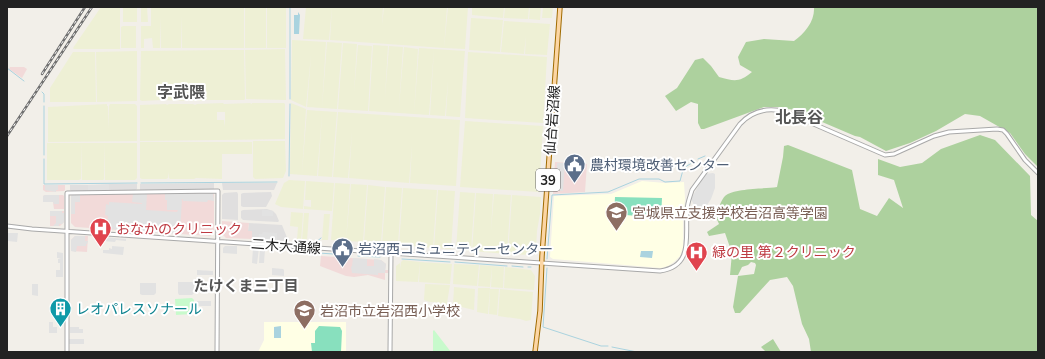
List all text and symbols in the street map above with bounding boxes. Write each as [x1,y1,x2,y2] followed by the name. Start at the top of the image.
[157,82,205,102] district label: 字武隈
[541,84,563,156] street label: 仙台岩沼線
[775,107,823,127] district label: 北長谷
[561,152,587,185] public building icon: 農村環境改善センター
[590,156,730,174] place label: 農村環境改善センター
[536,169,560,191] road number: 39
[604,200,630,233] school or university icon: 宮城県立支援学校岩沼高等学園
[632,204,828,222] place label: 宮城県立支援学校岩沼高等学園
[87,216,113,249] hospital icon: おなかのクリニック
[116,220,242,238] place label: おなかのクリニック
[250,235,322,257] street label: 二木大通線
[329,236,355,269] public building icon: 岩沼西コミュニティーセンター
[684,239,710,272] hospital icon: 緑の里 第２クリニック
[358,240,553,258] place label: 岩沼西コミュニティーセンター
[712,243,856,261] place label: 緑の里 第２クリニック
[193,276,299,295] district label: たけくま三丁目
[47,296,73,329] building icon: レオパレスソナール
[292,298,318,331] school or university icon: 岩沼市立岩沼西小学校
[76,300,202,318] place label: レオパレスソナール
[320,302,460,320] place label: 岩沼市立岩沼西小学校

